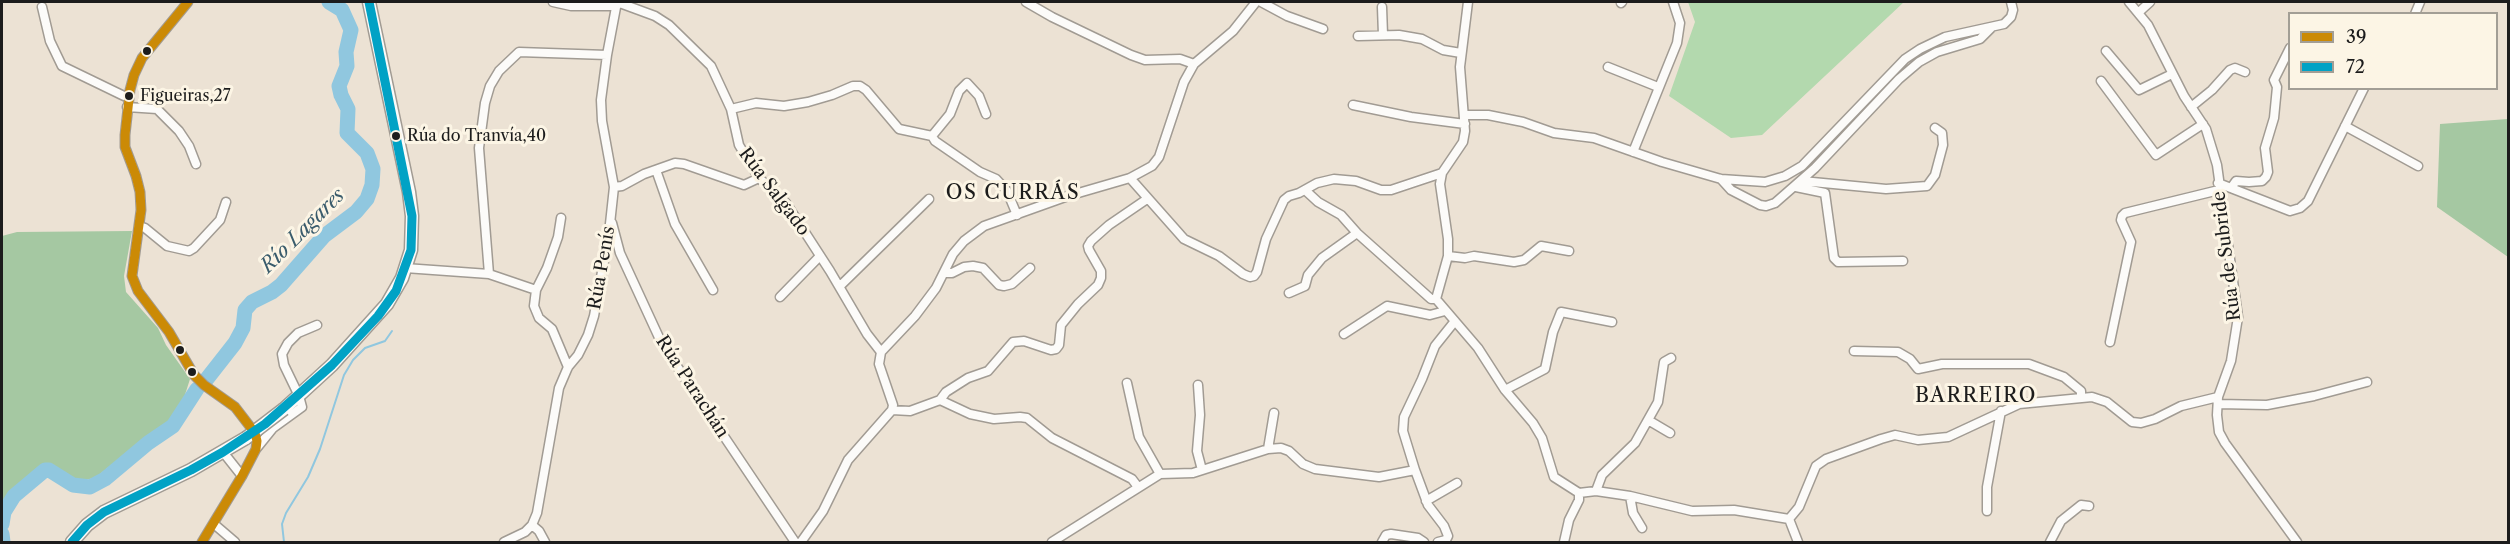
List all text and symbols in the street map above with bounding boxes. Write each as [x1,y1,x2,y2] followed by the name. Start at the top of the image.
[2288,12,2498,90] legend
[2346,26,2366,48] text: 39
[141,45,153,57] unlabelled marker
[2346,56,2365,78] text: 72
[140,86,231,106] place label: Figueiras,27
[123,90,135,102] marker: Figueiras,27
[407,126,546,146] place label: Rúa do Tranvía,40
[390,130,402,142] marker: Rúa do Tranvía,40
[734,144,814,240] street label: Rúa Salgado
[946,181,1080,205] district label: OS CURRÁS
[256,184,350,278] water label: Río Lagares
[2208,190,2246,322] street label: Rúa de Subride
[584,225,620,311] street label: Rúa Penís
[651,332,733,442] street label: Rúa Parachán
[174,344,186,356] unlabelled marker
[186,366,198,378] unlabelled marker
[1915,384,2037,408] district label: BARREIRO

